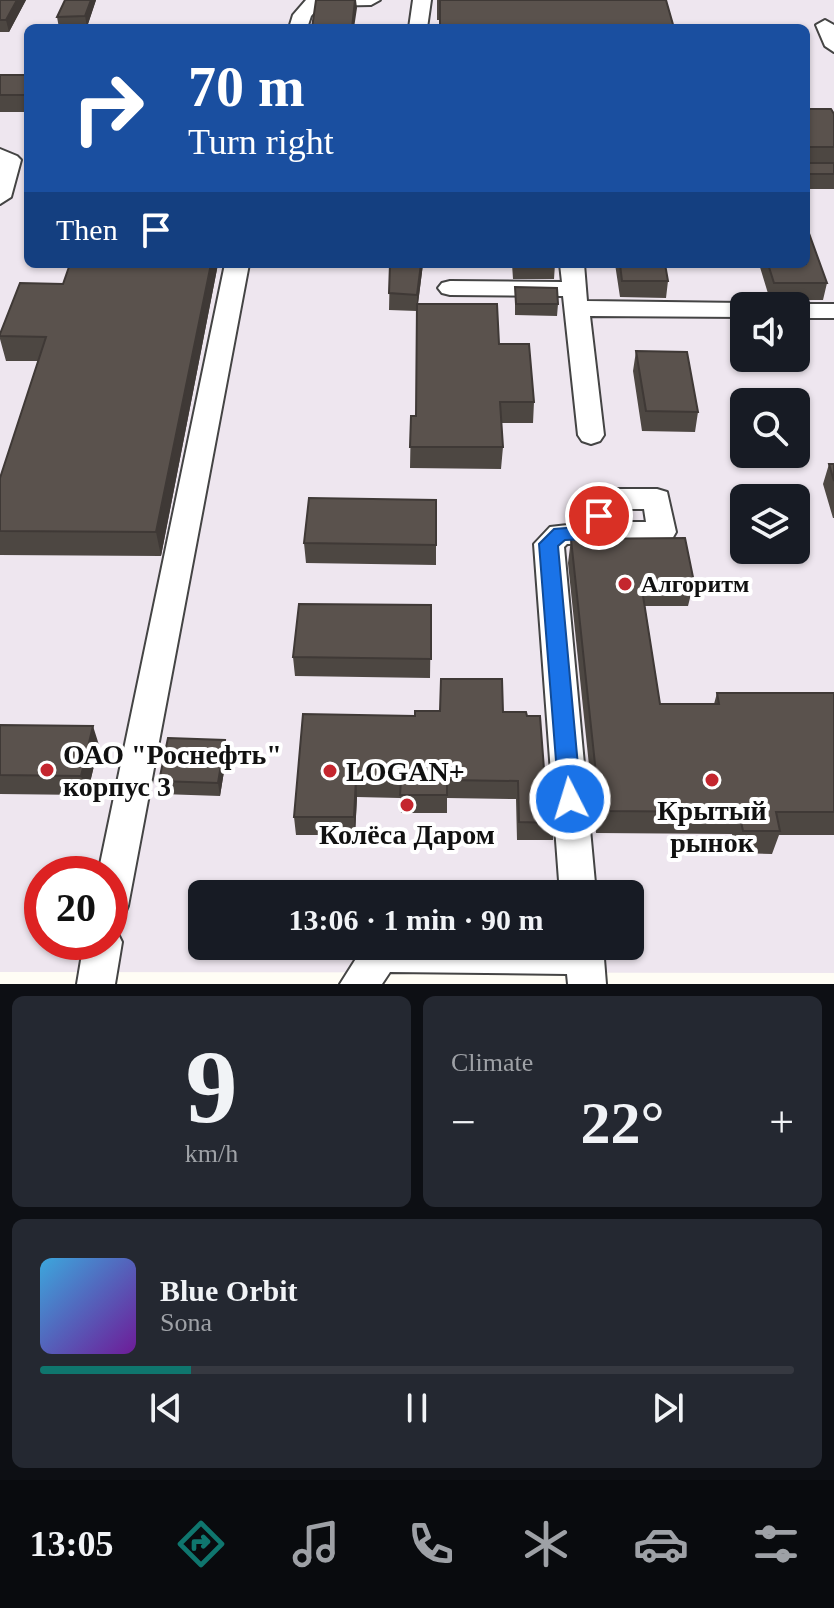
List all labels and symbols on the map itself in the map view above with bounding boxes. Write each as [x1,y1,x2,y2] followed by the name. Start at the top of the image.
[565,482,633,550] pin
[641,571,749,597] place label: Алгоритм
[616,575,634,593] marker: Алгоритм
[63,739,282,802] place label: ОАО "Роснефть" корпус 3
[346,756,465,787] place label: LOGAN+
[528,757,612,841] position arrow
[38,761,56,779] marker: ОАО "Роснефть" корпус 3
[321,762,339,780] marker: LOGAN+
[703,771,721,789] marker: Крытый рынок
[657,795,767,858] place label: Крытый рынок
[398,796,416,814] marker: Колёса Даром
[319,819,495,850] place label: Колёса Даром
[24,856,128,960] speed limit sign: 20

